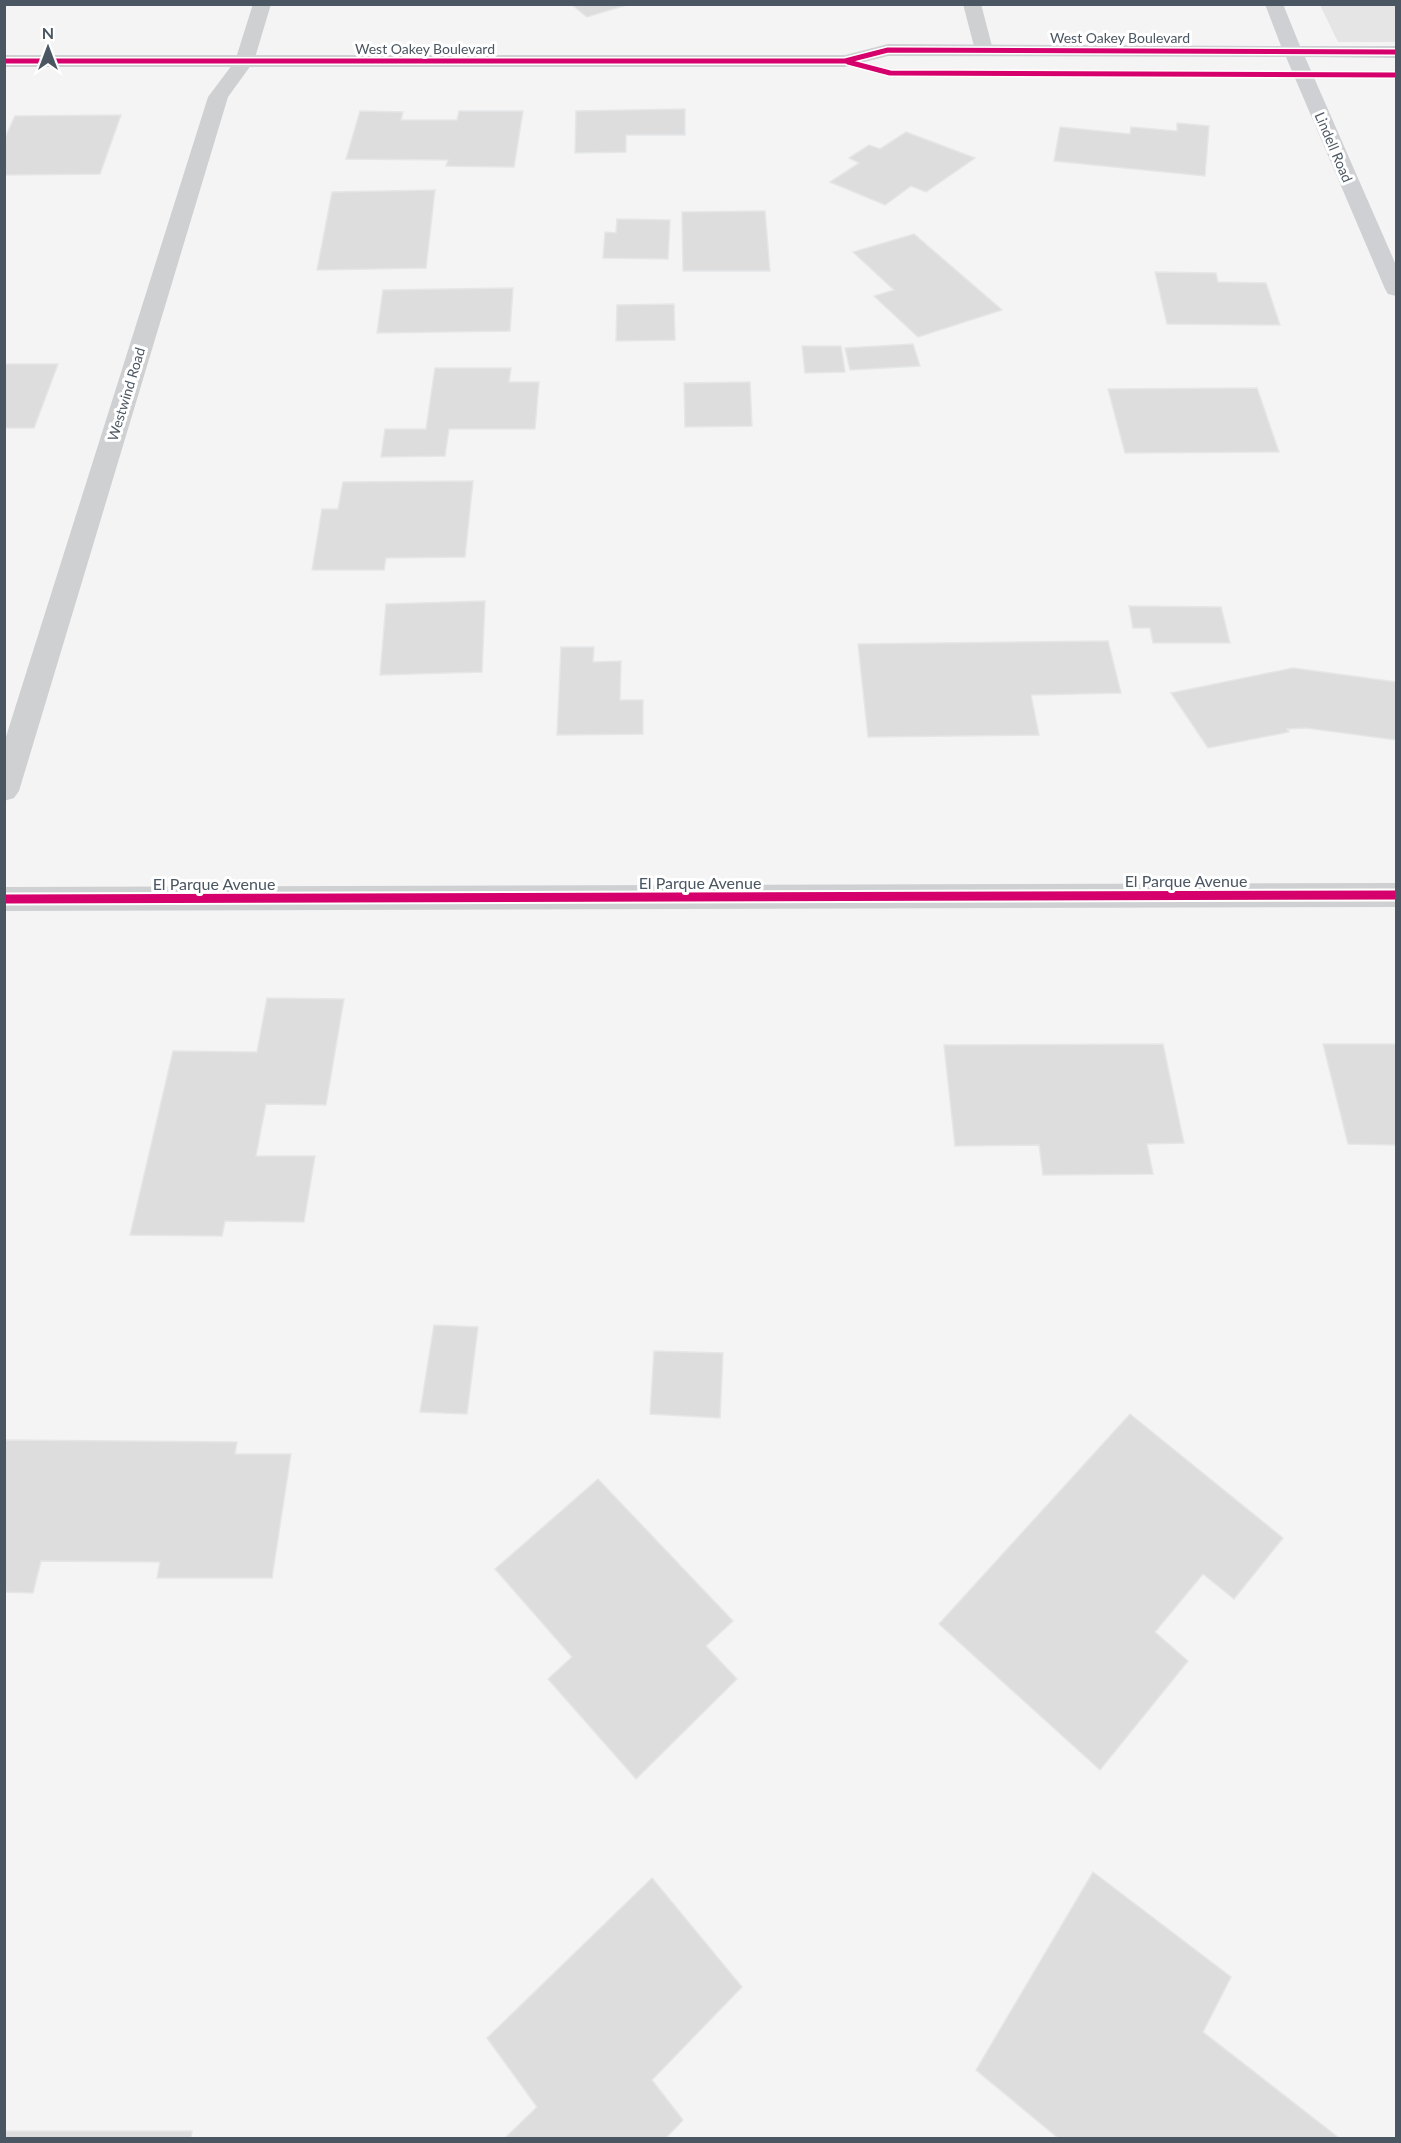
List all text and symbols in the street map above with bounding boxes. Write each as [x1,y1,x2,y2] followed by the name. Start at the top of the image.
[18,18,78,78] north arrow
[42,23,54,42] text: N
[1050,29,1190,46] street label: West Oakey Boulevard
[355,40,495,57] street label: West Oakey Boulevard
[1312,109,1356,185] street label: Lindell Road
[104,345,148,443] street label: Westwind Road
[1125,871,1247,890] street label: El Parque Avenue
[639,873,761,892] street label: El Parque Avenue
[153,874,275,893] street label: El Parque Avenue

